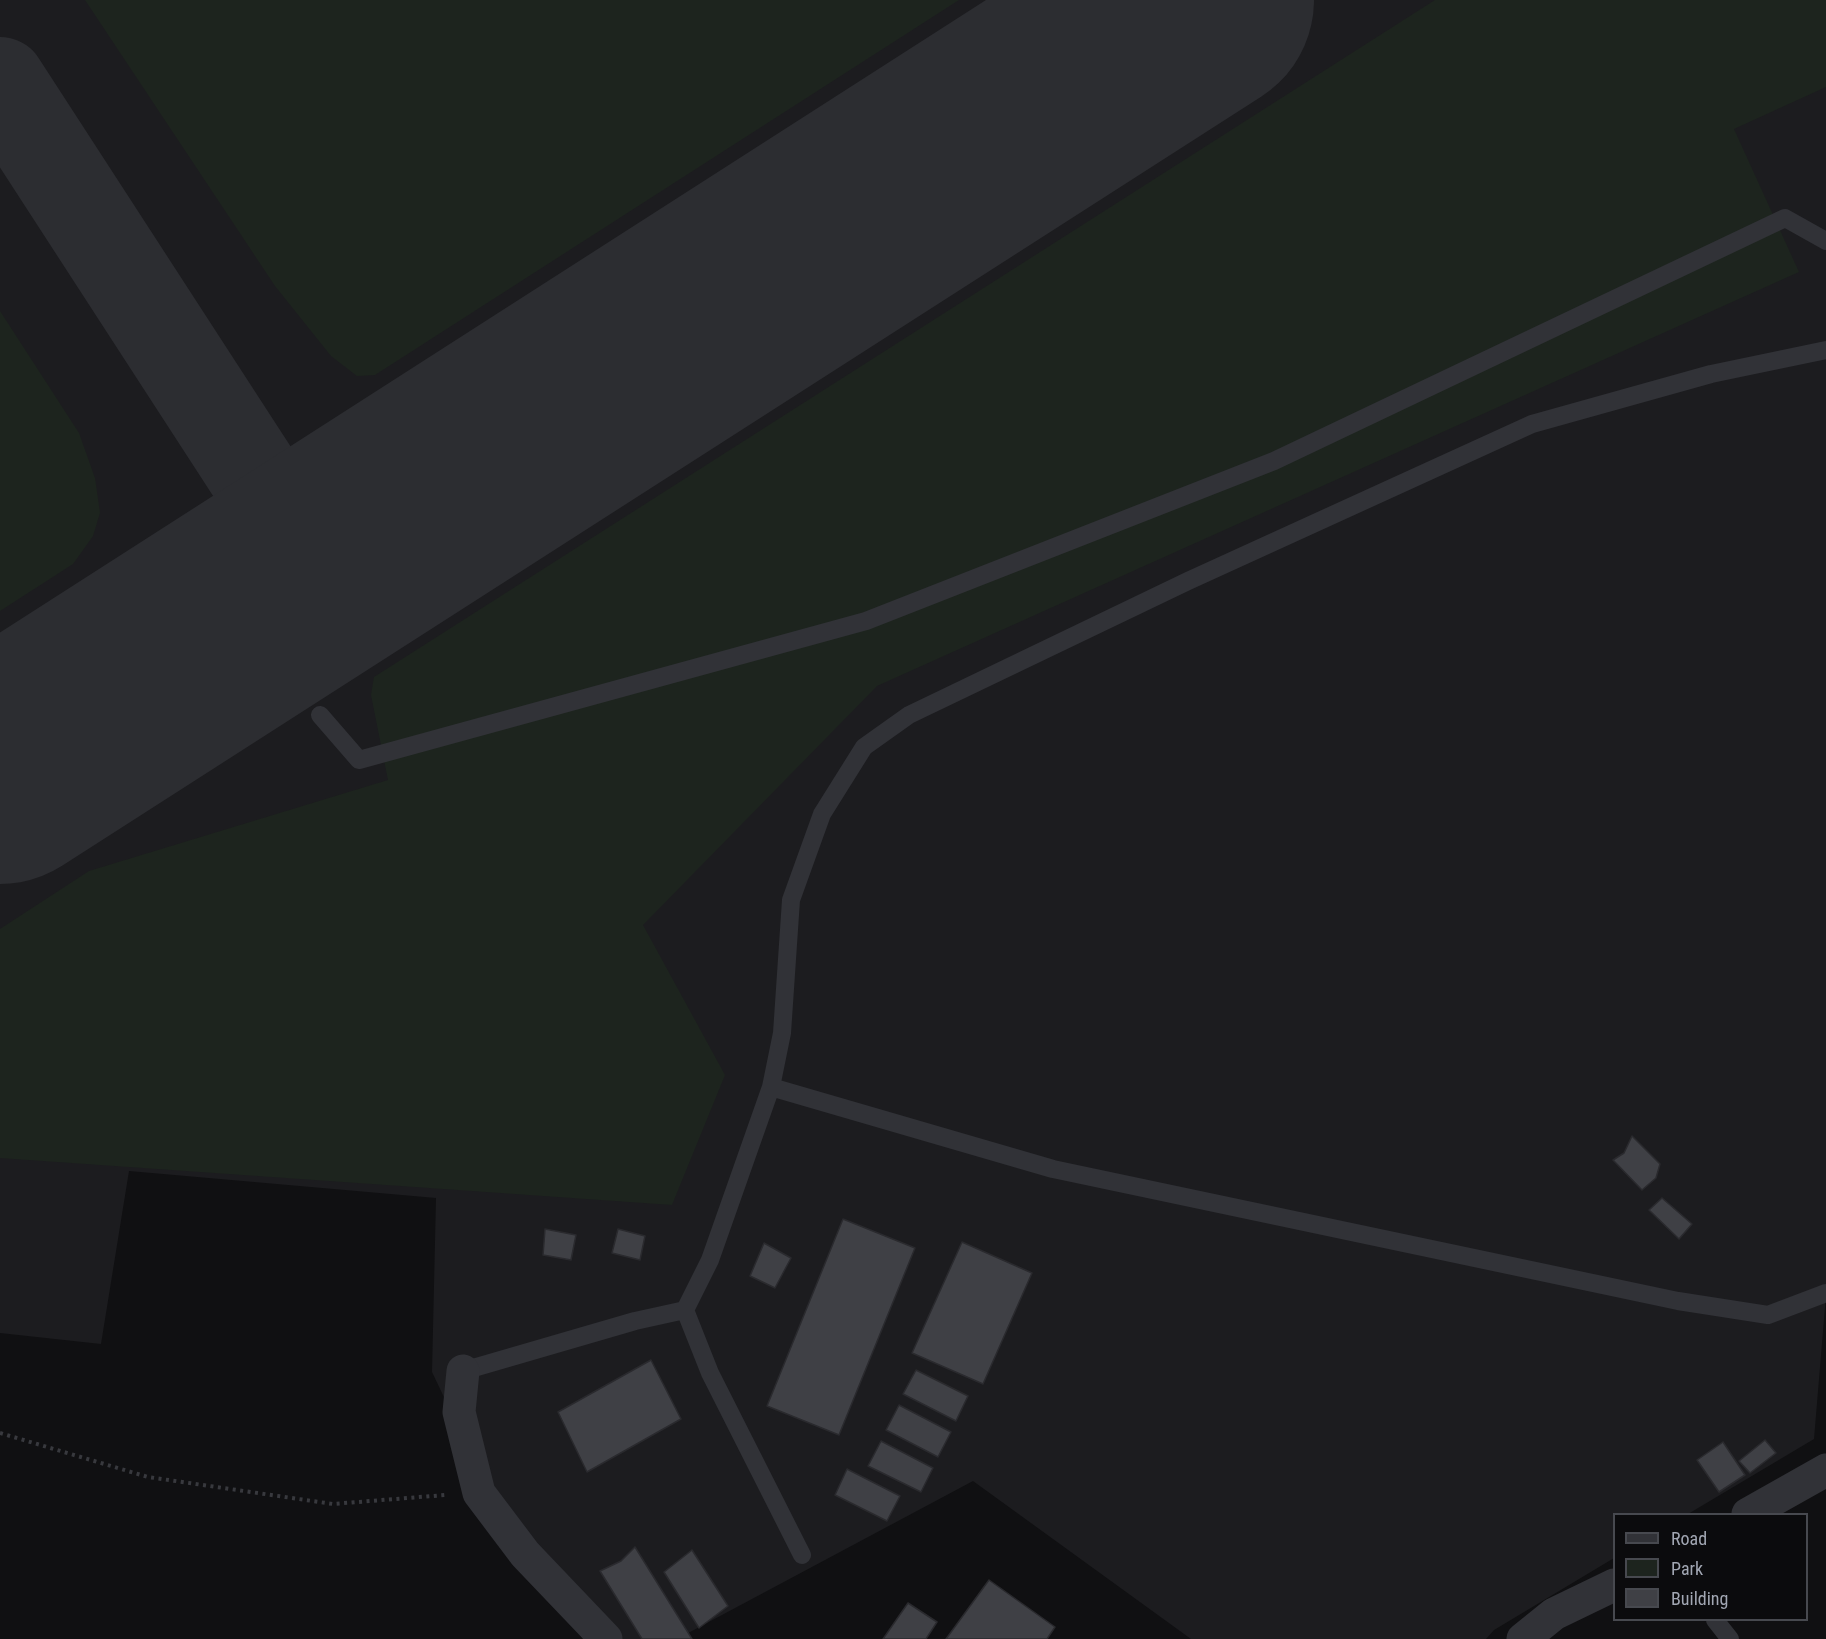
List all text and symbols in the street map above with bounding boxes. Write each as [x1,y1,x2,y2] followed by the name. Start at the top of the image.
[1613,1513,1808,1621] legend
[1671,1528,1707,1549] text: Road
[1671,1558,1703,1579] text: Park
[1671,1588,1728,1609] text: Building

